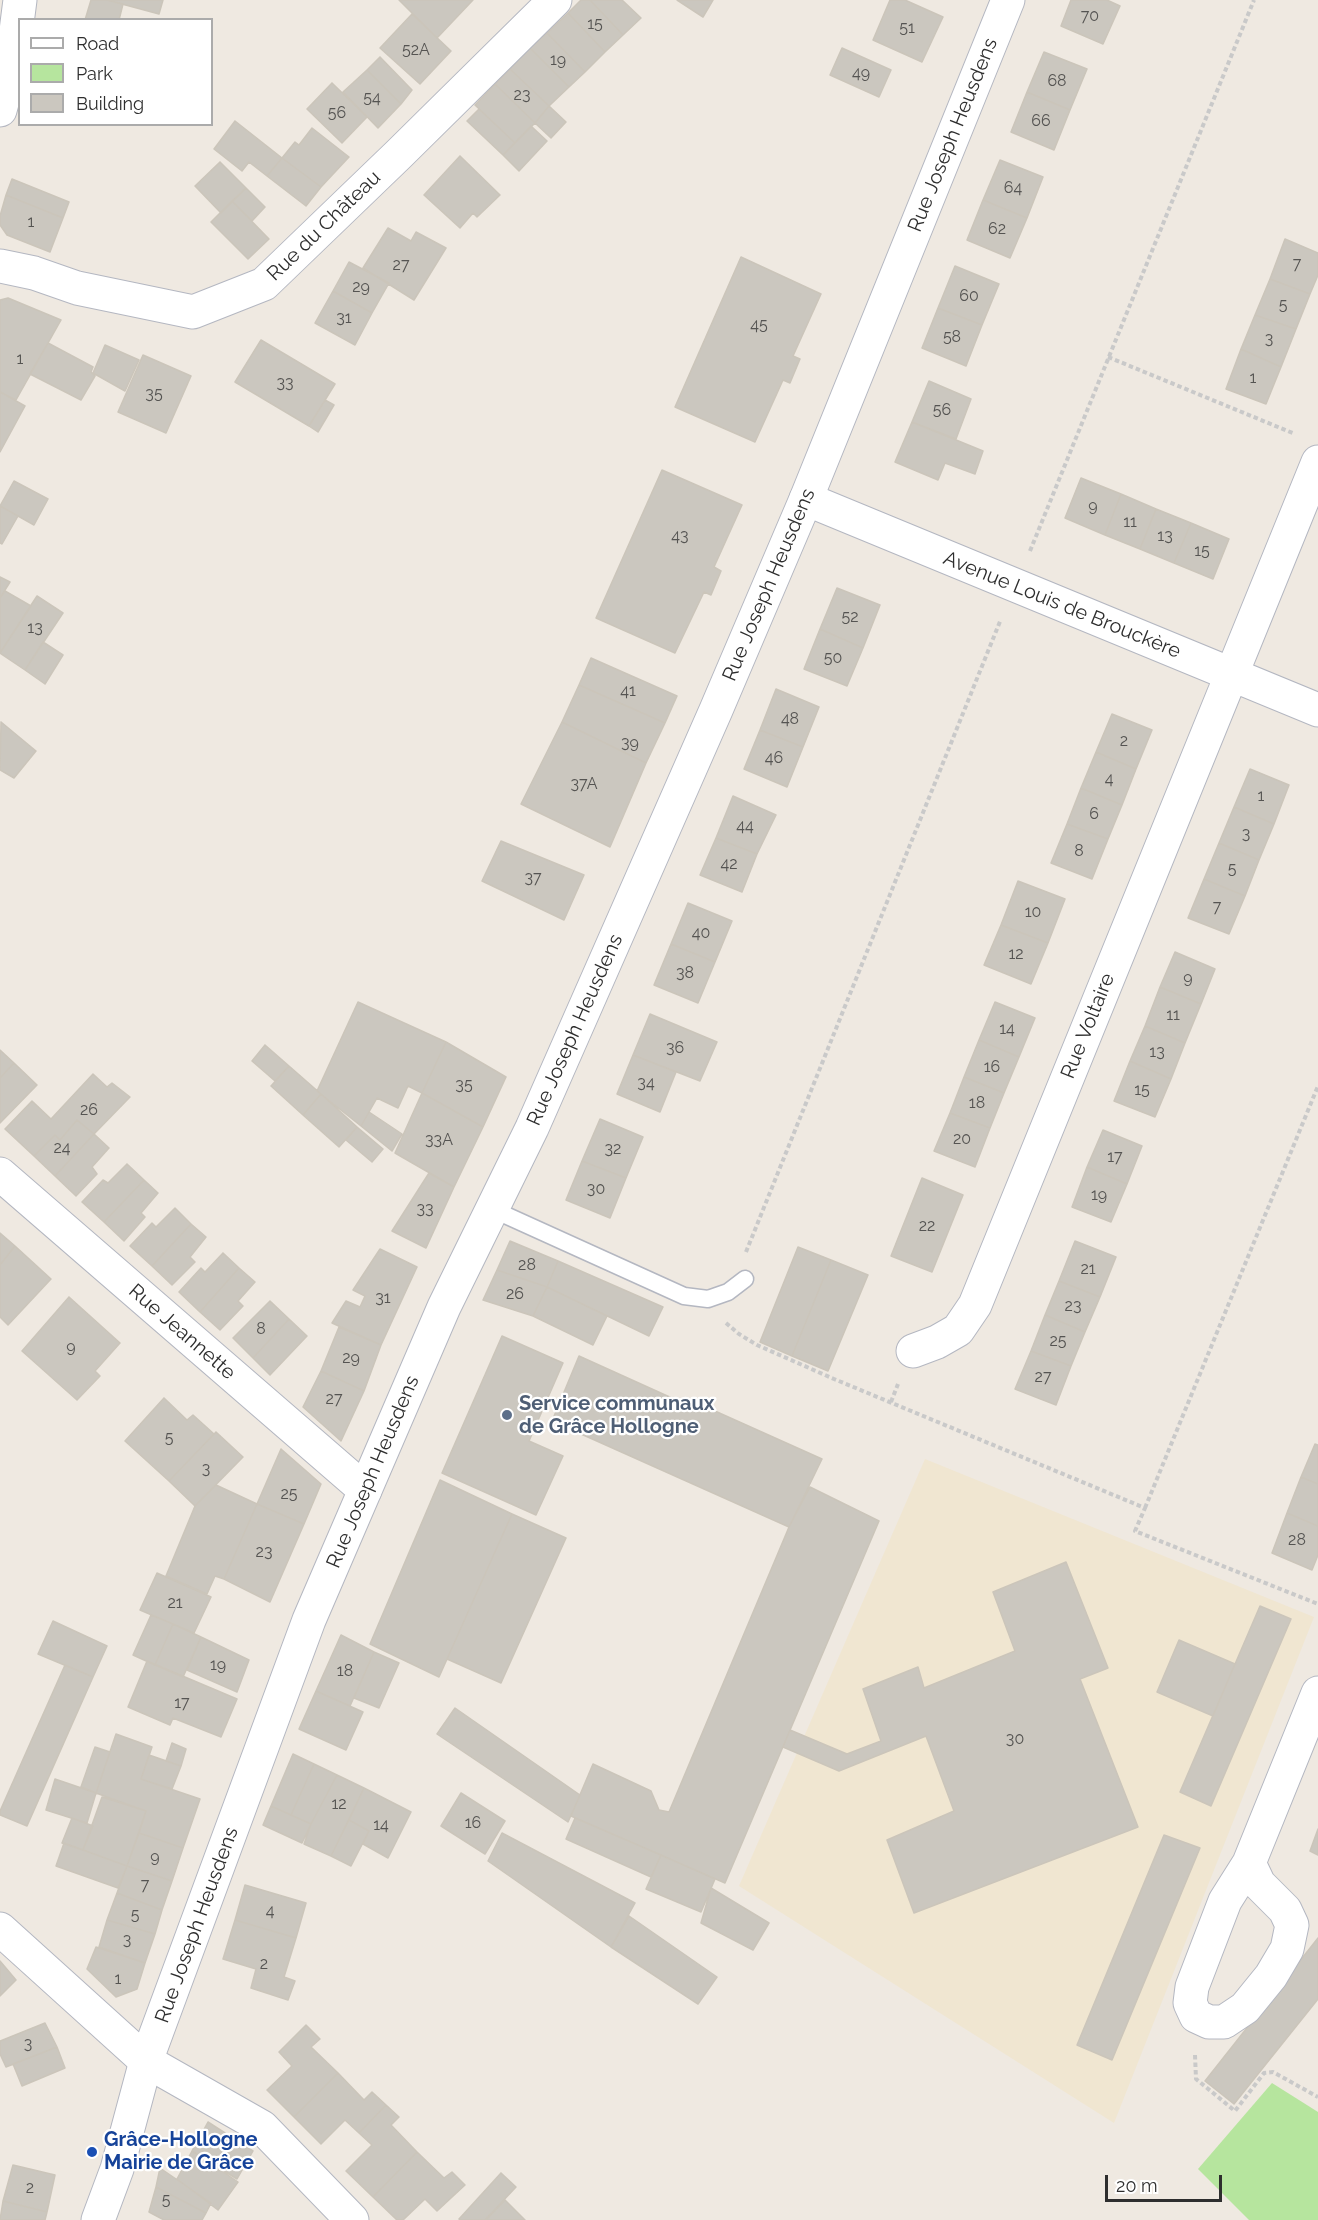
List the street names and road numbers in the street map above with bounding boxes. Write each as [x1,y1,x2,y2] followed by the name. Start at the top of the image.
[903,35,1003,235] street label: Rue Joseph Heusdens
[262,166,386,286] street label: Rue du Château
[718,485,820,685] street label: Rue Joseph Heusdens
[940,546,1184,664] street label: Avenue Louis de Brouckère
[522,931,628,1129] street label: Rue Joseph Heusdens
[1056,970,1120,1082] street label: Rue Voltaire
[124,1279,240,1385] street label: Rue Jeannette
[322,1372,424,1572] street label: Rue Joseph Heusdens
[150,1824,244,2026] street label: Rue Joseph Heusdens

